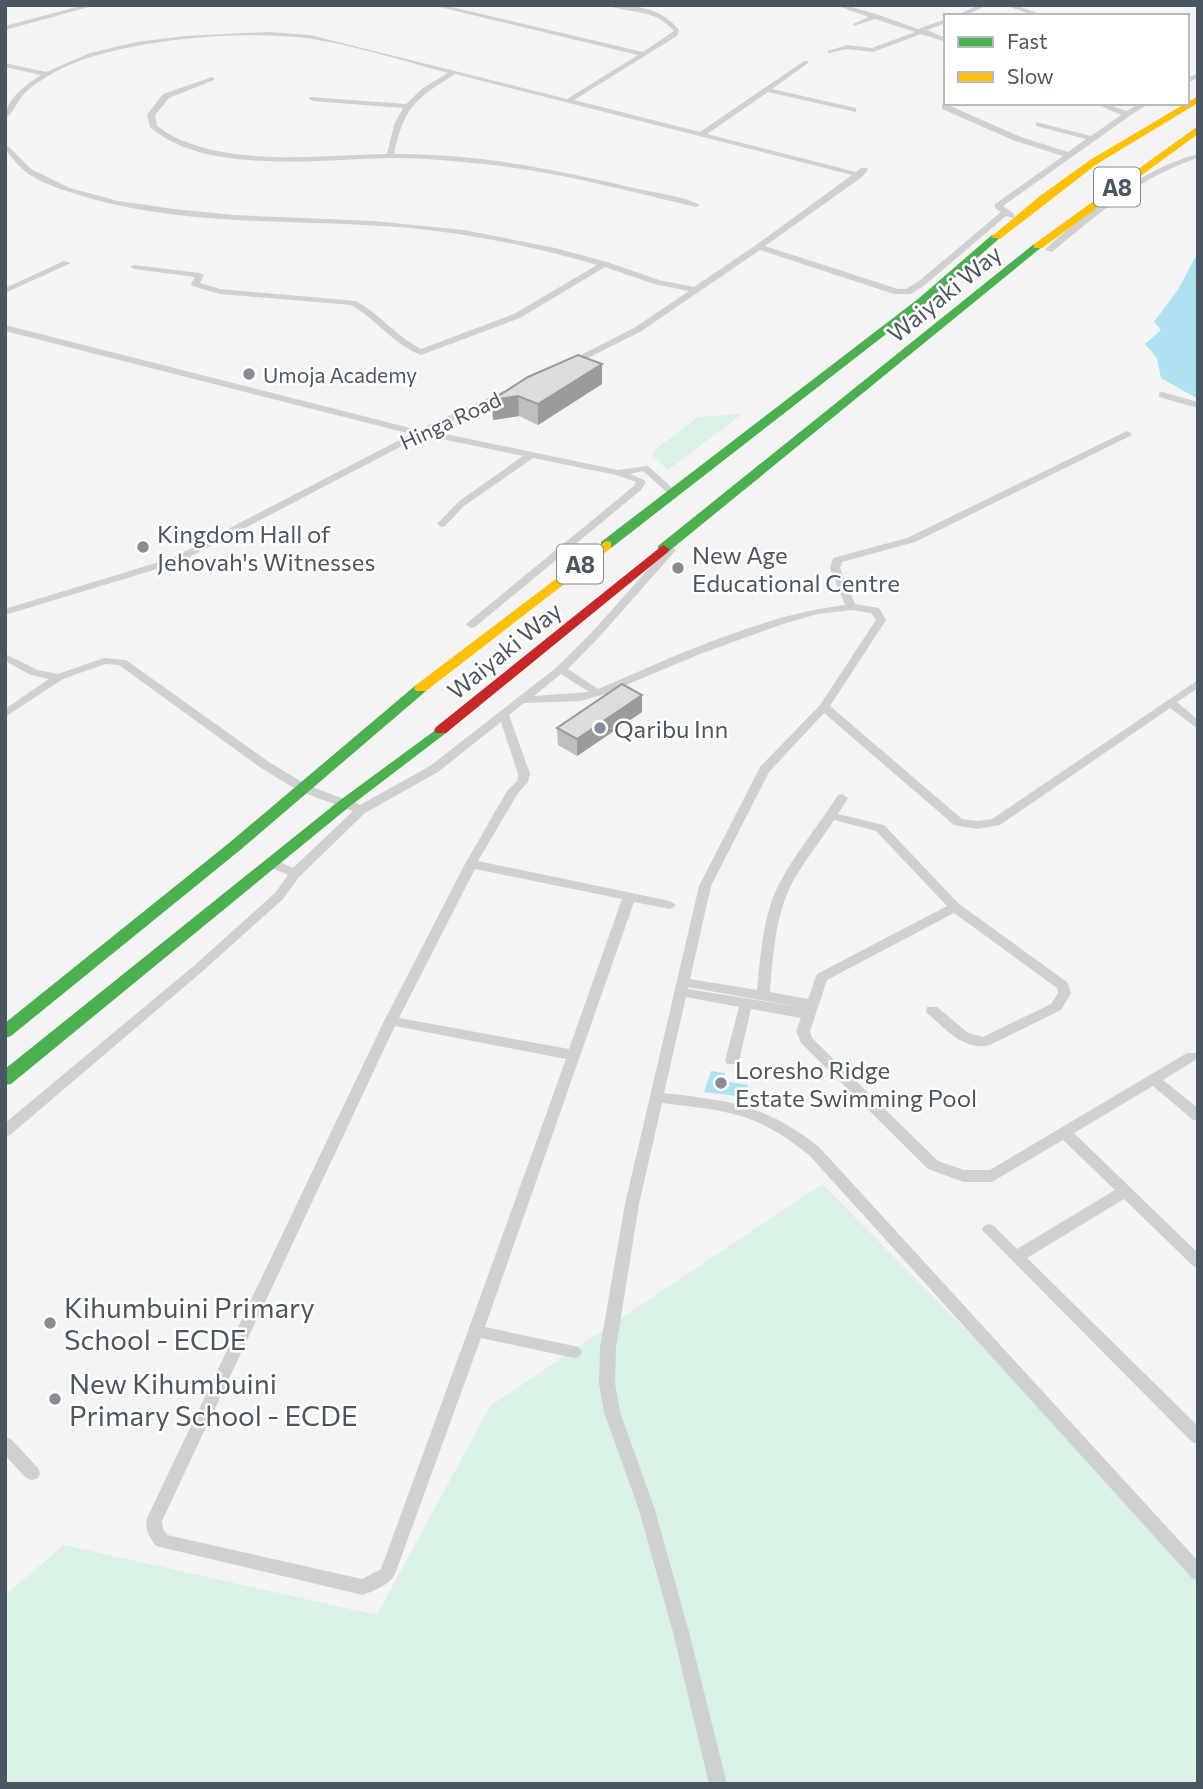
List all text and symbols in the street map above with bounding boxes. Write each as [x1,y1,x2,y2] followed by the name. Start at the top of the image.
[944,14,1189,105] legend
[1007,28,1048,53] text: Fast
[1007,63,1054,88] text: Slow
[1094,168,1140,206] road number: A8
[881,238,1007,348] street label: Waiyaki Way
[263,362,417,387] place label: Umoja Academy
[241,366,257,382] marker: Umoja Academy
[396,386,504,454] street label: Hinga Road
[157,519,375,576] place label: Kingdom Hall of Jehovah's Witnesses
[135,539,151,555] marker: Kingdom Hall of Jehovah's Witnesses
[692,540,900,597] place label: New Age Educational Centre
[557,544,603,584] road number: A8
[670,560,686,576] marker: New Age Educational Centre
[441,595,567,705] street label: Waiyaki Way
[614,714,728,743] place label: Qaribu Inn
[592,720,608,736] marker: Qaribu Inn
[735,1055,977,1112] place label: Loresho Ridge Estate Swimming Pool
[713,1075,729,1091] marker: Loresho Ridge Estate Swimming Pool
[64,1290,315,1356] place label: Kihumbuini Primary School - ECDE
[42,1315,58,1331] marker: Kihumbuini Primary School - ECDE
[69,1366,358,1432] place label: New Kihumbuini Primary School - ECDE
[47,1391,63,1407] marker: New Kihumbuini Primary School - ECDE

